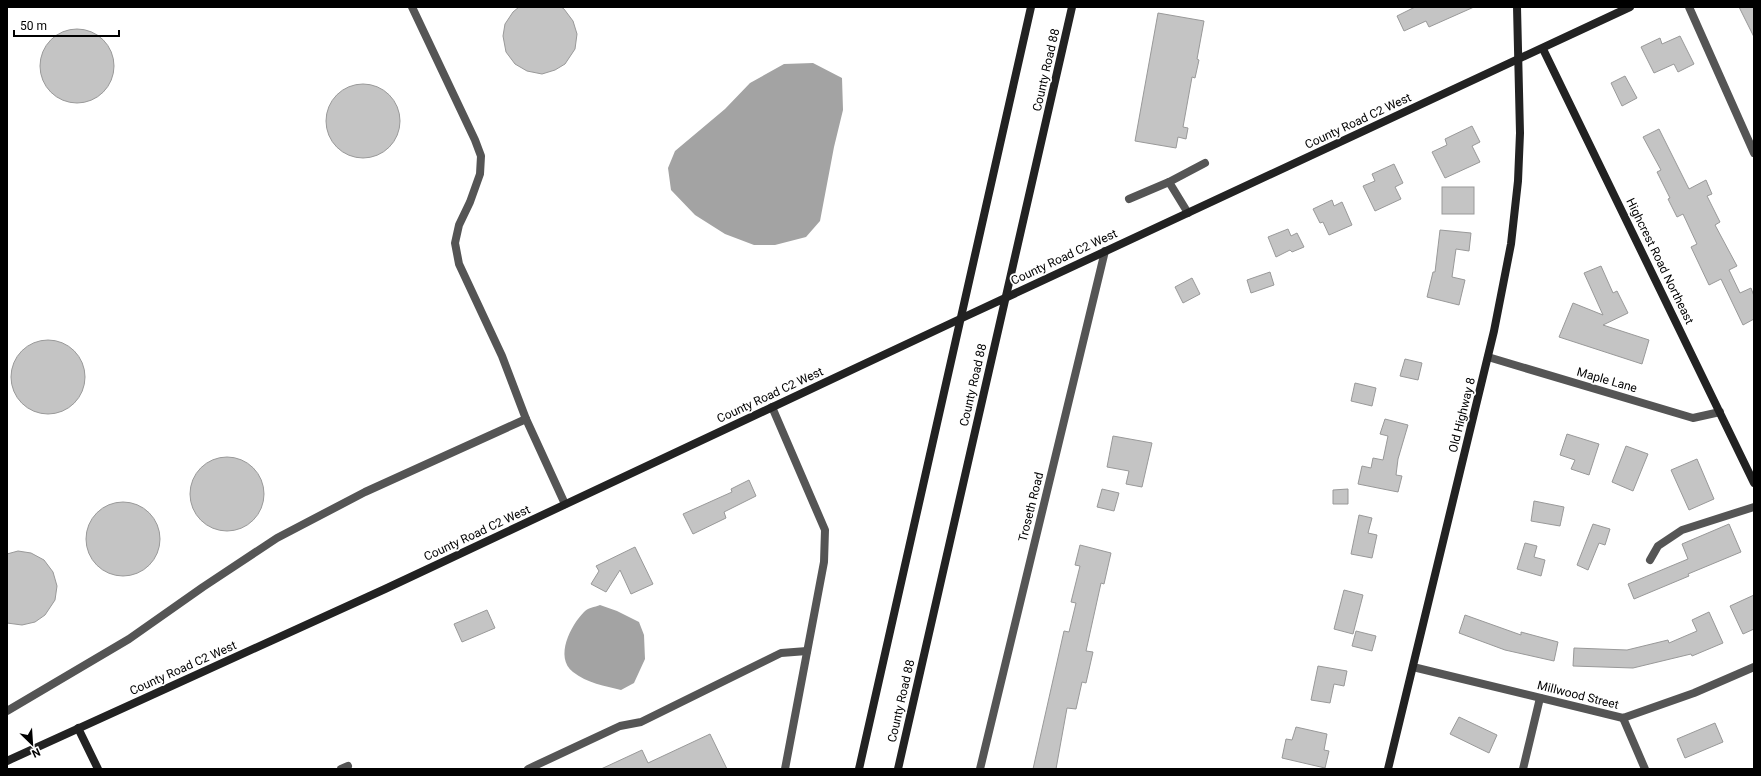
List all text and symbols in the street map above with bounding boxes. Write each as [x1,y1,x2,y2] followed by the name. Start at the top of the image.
[14,12,119,38] scale bar
[20,19,47,33] text: 50 m
[1030,27,1062,113] street label: County Road 88
[1303,90,1413,152] street label: County Road C2 West
[1623,196,1697,326] street label: Highcrest Road Northeast
[1009,226,1119,288] street label: County Road C2 West
[957,342,989,428] street label: County Road 88
[715,364,825,426] street label: County Road C2 West
[1575,365,1639,395] street label: Maple Lane
[1446,376,1478,454] street label: Old Highway 8
[1016,471,1046,543] street label: Troseth Road
[422,502,532,564] street label: County Road C2 West
[127,638,239,698] street label: County Road C2 West
[885,658,917,744] street label: County Road 88
[1536,678,1620,712] street label: Millwood Street
[12,724,52,764] north arrow
[30,745,42,760] text: N

